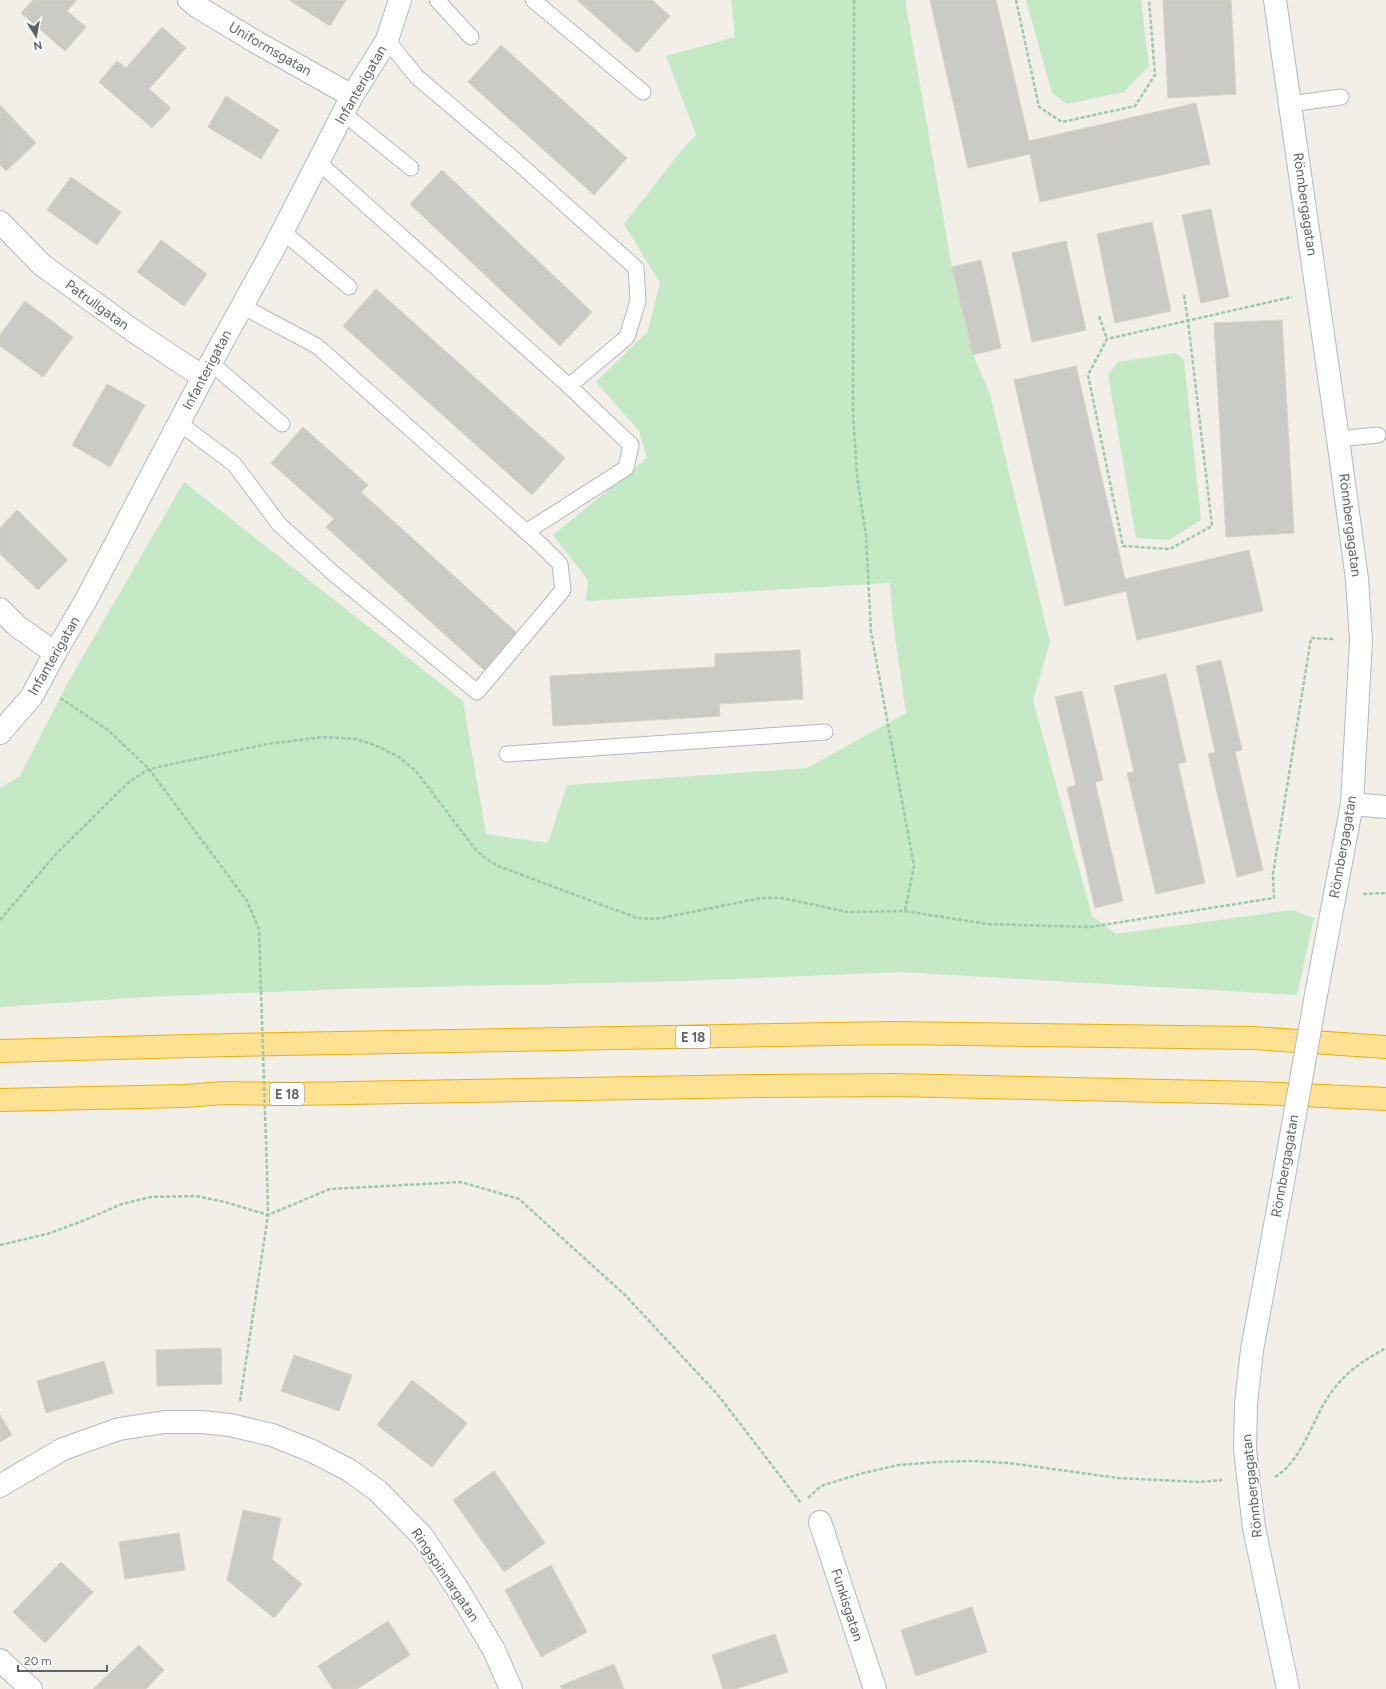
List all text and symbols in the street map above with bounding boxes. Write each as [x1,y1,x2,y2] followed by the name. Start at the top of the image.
[16,16,56,56] north arrow
[226,18,315,80] street label: Uniformsgatan
[32,38,43,53] text: N
[332,42,390,127] street label: Infanterigatan
[1289,151,1321,257] street label: Rönnbergagatan
[62,276,132,334] street label: Patrullgatan
[179,327,235,413] street label: Infanterigatan
[1335,472,1365,578] street label: Rönnbergagatan
[25,613,83,698] street label: Infanterigatan
[1326,794,1360,900] street label: Rönnbergagatan
[676,1026,710,1048] road number: E 18
[270,1083,304,1105] road number: E 18
[1268,1113,1302,1219] street label: Rönnbergagatan
[1238,1433,1266,1539] street label: Rönnbergagatan
[407,1525,483,1625] street label: Ringspinnargatan
[827,1567,867,1644] street label: Funkisgatan
[18,1647,107,1673] scale bar
[24,1654,52,1668] text: 20 m

